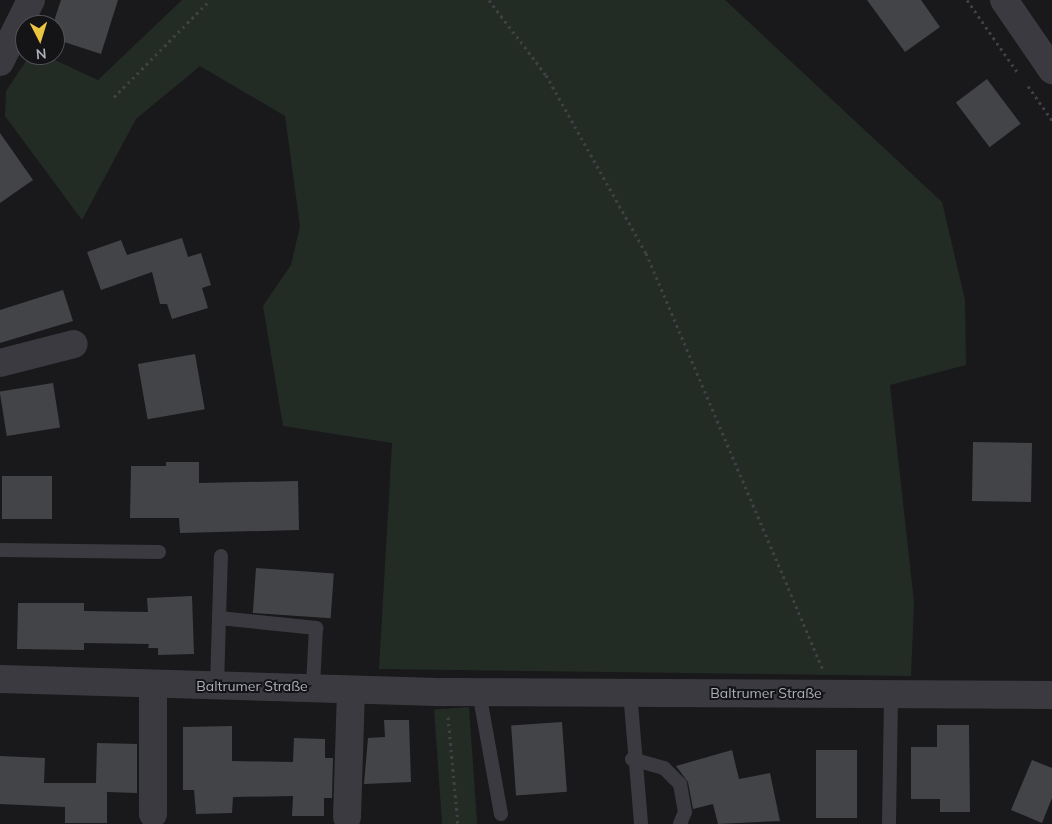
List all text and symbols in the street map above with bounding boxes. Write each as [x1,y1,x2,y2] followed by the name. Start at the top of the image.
[15,15,65,65] north arrow
[35,45,47,63] text: N
[196,678,308,694] street label: Baltrumer Straße
[710,685,822,701] street label: Baltrumer Straße

